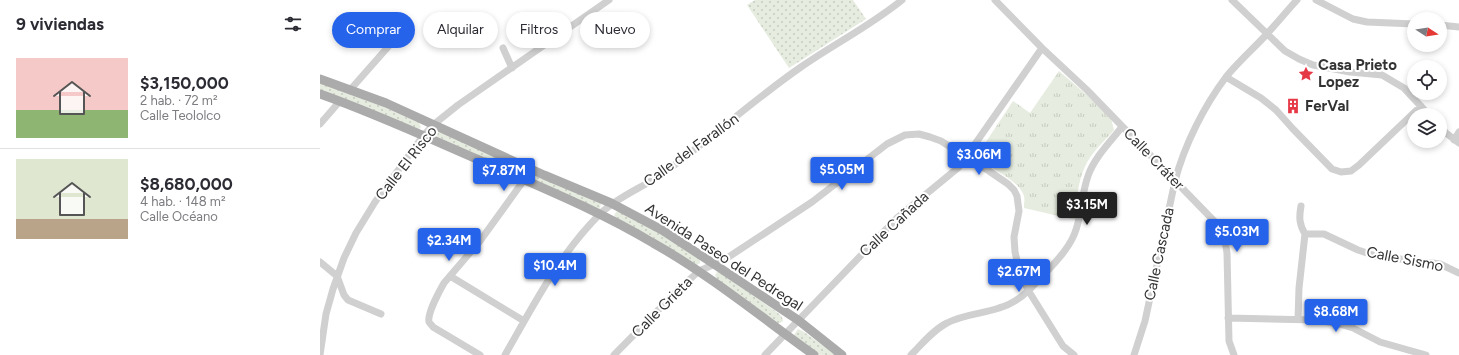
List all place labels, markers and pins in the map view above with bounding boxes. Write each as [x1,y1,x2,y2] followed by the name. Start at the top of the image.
[1318,56,1397,91] place label: Casa Prieto Lopez
[1297,65,1315,83] place icon: Casa Prieto Lopez
[1284,97,1302,115] building icon: FerVal
[1305,97,1349,115] place label: FerVal
[946,142,1012,176] pin: $3.06M
[809,157,875,191] pin: $5.05M
[471,158,537,192] pin: $7.87M
[1054,192,1120,226] pin: $3.15M
[1204,219,1270,253] pin: $5.03M
[416,228,482,262] pin: $2.34M
[522,253,588,287] pin: $10.4M
[986,259,1052,293] pin: $2.67M
[1303,299,1369,333] pin: $8.68M

